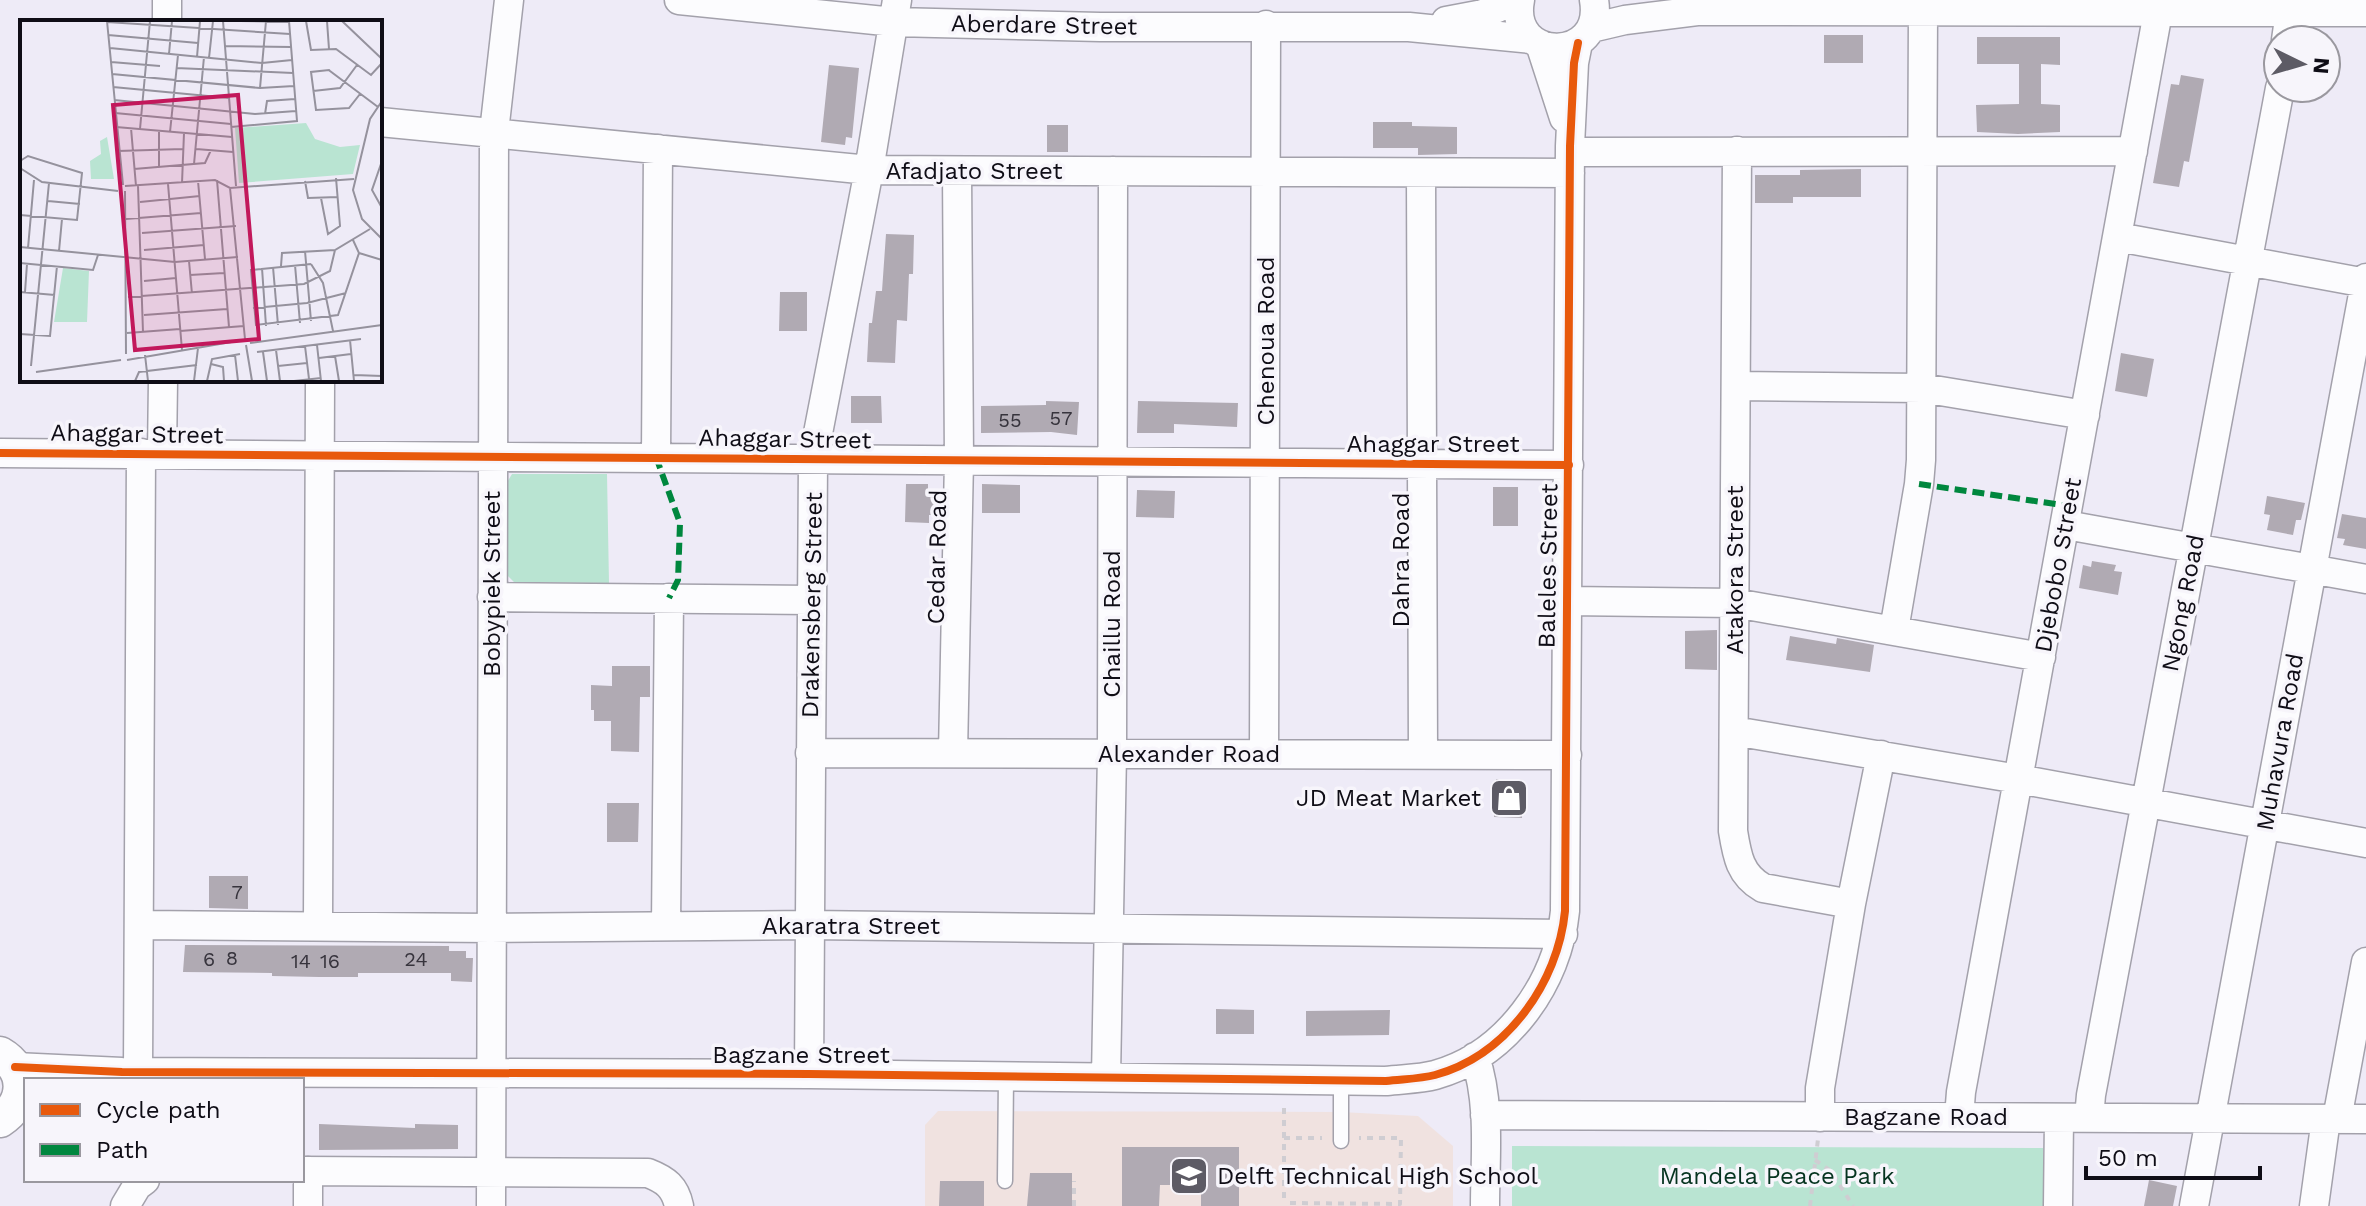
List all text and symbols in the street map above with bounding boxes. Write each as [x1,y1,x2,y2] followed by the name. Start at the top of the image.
[951,9,1137,41] street label: Aberdare Street
[20,20,382,382] inset map
[2262,24,2342,104] north arrow
[2308,56,2335,75] text: N
[886,157,1063,185] street label: Afadjato Street
[1252,256,1280,426] street label: Chenoua Road
[1050,406,1072,430] house number: 57
[998,408,1022,432] house number: 55
[50,418,224,450] street label: Ahaggar Street
[698,423,872,455] street label: Ahaggar Street
[1346,430,1520,458] street label: Ahaggar Street
[2029,476,2087,654] street label: Djebobo Street
[1533,483,1563,649] street label: Baleles Street
[1721,485,1749,655] street label: Atakora Street
[922,489,952,625] street label: Cedar Road
[478,491,506,677] street label: Bobypiek Street
[796,492,828,718] street label: Drakensberg Street
[1387,493,1415,628] street label: Dahra Road
[2156,532,2210,674] street label: Ngong Road
[1098,550,1126,698] street label: Chaillu Road
[2251,651,2309,833] street label: Muhavura Road
[1098,740,1280,768] street label: Alexander Road
[1488,777,1530,819] shop icon: JD Meat Market
[1296,784,1481,812] place label: JD Meat Market
[231,880,243,904] house number: 7
[762,912,940,940] street label: Akaratra Street
[226,946,238,970] house number: 8
[203,947,215,971] house number: 6
[404,947,428,971] house number: 24
[291,949,311,973] house number: 14
[320,949,340,973] house number: 16
[712,1041,890,1069] street label: Bagzane Street
[24,1078,304,1182] legend
[96,1096,221,1124] text: Cycle path
[1844,1103,2008,1131] street label: Bagzane Road
[2086,1130,2260,1180] scale bar
[96,1136,149,1164] text: Path
[2098,1144,2158,1172] text: 50 m
[1168,1155,1210,1197] school or university icon: Delft Technical High School
[1217,1162,1539,1190] place label: Delft Technical High School
[1659,1162,1895,1190] park label: Mandela Peace Park

